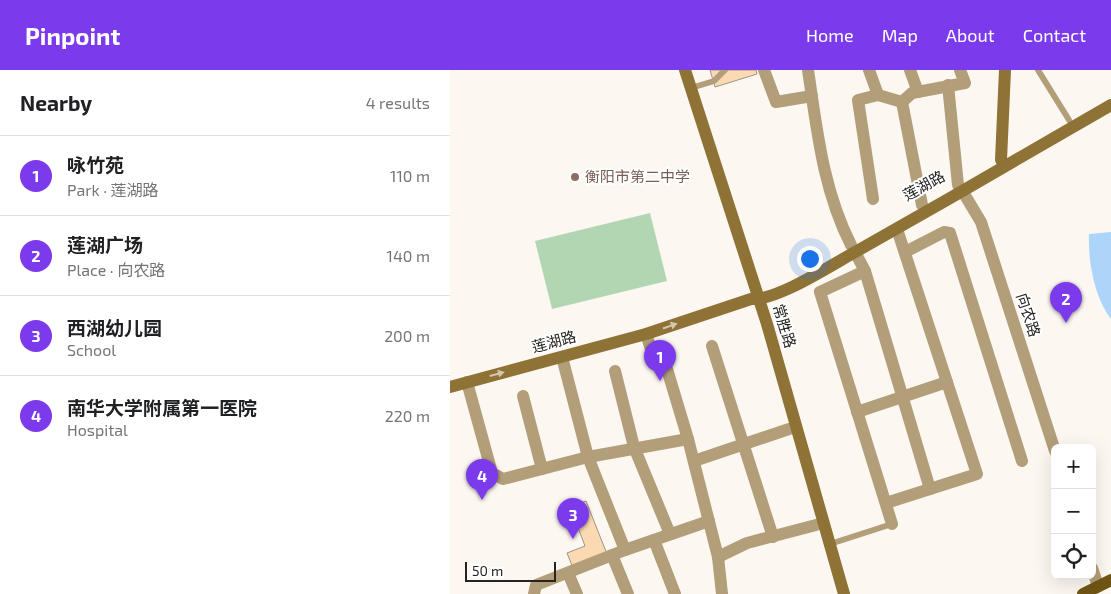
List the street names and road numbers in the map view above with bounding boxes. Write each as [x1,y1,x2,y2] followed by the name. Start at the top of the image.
[899,166,948,204] street label: 莲湖路
[1013,291,1044,339] street label: 向农路
[770,302,800,350] street label: 常胜路
[530,327,578,356] street label: 莲湖路

